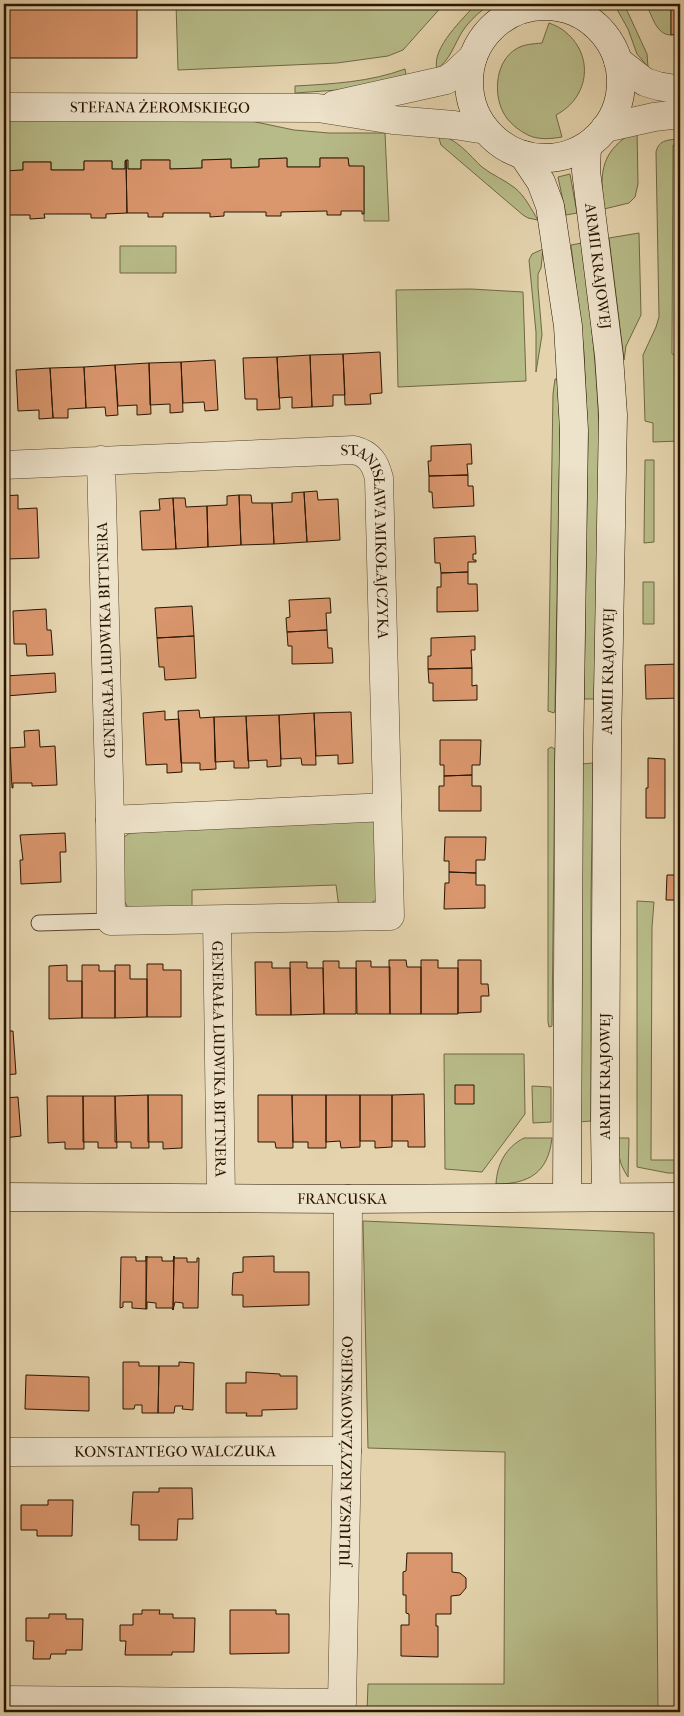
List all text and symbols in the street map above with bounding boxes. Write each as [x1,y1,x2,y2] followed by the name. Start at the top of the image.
[70,98,250,117] street label: STEFANA ŻEROMSKIEGO
[581,201,615,331] street label: ARMII KRAJOWEJ
[340,441,392,639] street label: STANISŁAWA MIKOŁAJCZYKA
[93,521,119,758] street label: GENERAŁA LUDWIKA BITTNERA
[598,607,618,736] street label: ARMII KRAJOWEJ
[208,941,230,1178] street label: GENERAŁA LUDWIKA BITTNERA
[596,1012,614,1140] street label: ARMII KRAJOWEJ
[297,1190,387,1208] street label: FRANCUSKA
[336,1336,356,1567] street label: JULIUSZA KRZYŻANOWSKIEGO
[74,1442,276,1461] street label: KONSTANTEGO WALCZUKA

